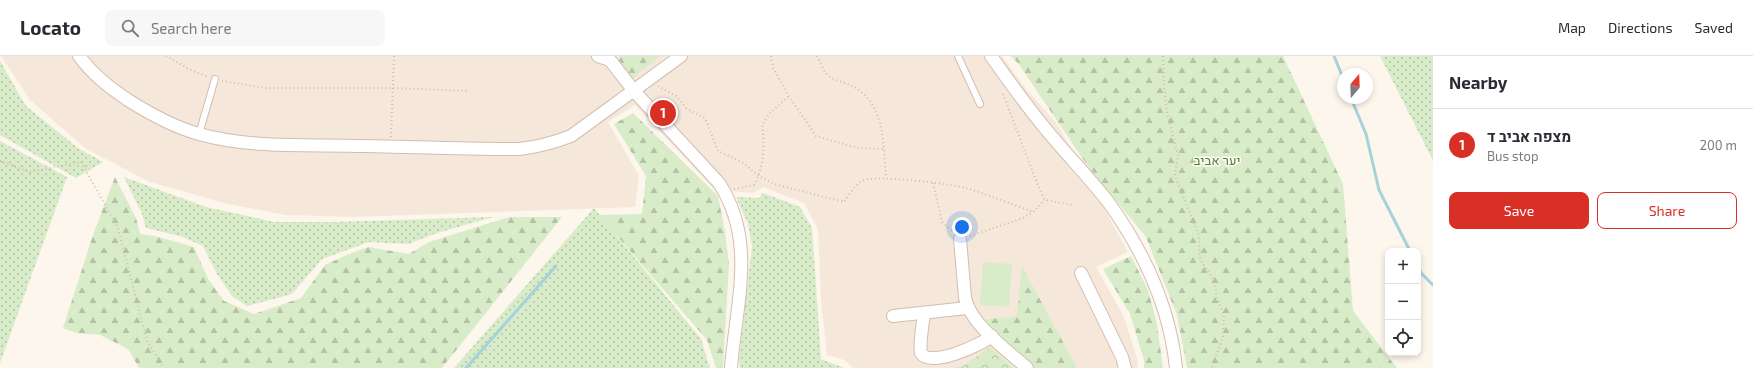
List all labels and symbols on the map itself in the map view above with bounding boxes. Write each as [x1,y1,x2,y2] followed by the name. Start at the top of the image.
[1337,68,1373,104] north arrow
[650,98,676,128] pin: 1
[1194,152,1240,168] park label: יער אביב
[952,217,972,237] your location

